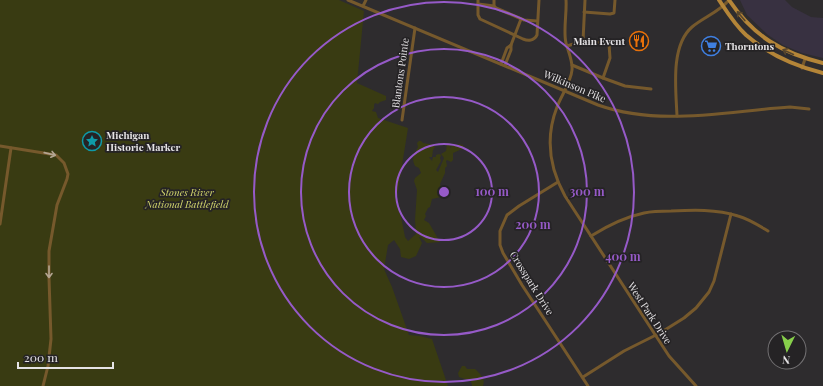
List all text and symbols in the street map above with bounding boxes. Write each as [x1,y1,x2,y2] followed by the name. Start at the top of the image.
[737,11,746,22] one-way arrow
[628,30,650,52] restaurant icon: Main Event
[573,34,625,48] place label: Main Event
[700,35,722,57] supermarket icon: Thorntons
[388,37,412,109] street label: Blantons Pointe
[725,39,774,53] place label: Thorntons
[783,48,795,55] one-way arrow
[541,66,608,105] street label: Wilkinson Pike
[106,128,180,154] place label: Michigan Historic Marker
[81,130,103,152] place icon: Michigan Historic Marker
[43,151,56,158] one-way arrow
[475,183,509,199] text: 100 m
[570,183,605,199] text: 300 m
[144,185,229,211] park label: Stones River National Battlefield
[437,185,451,199] centre of rings
[515,216,551,232] text: 200 m
[507,248,557,318] street label: Crosspark Drive
[605,248,641,264] text: 400 m
[45,265,53,278] one-way arrow
[624,279,675,347] street label: West Park Drive
[767,330,807,370] north arrow
[18,344,113,370] scale bar
[24,349,58,365] text: 200 m
[781,353,791,368] text: N

